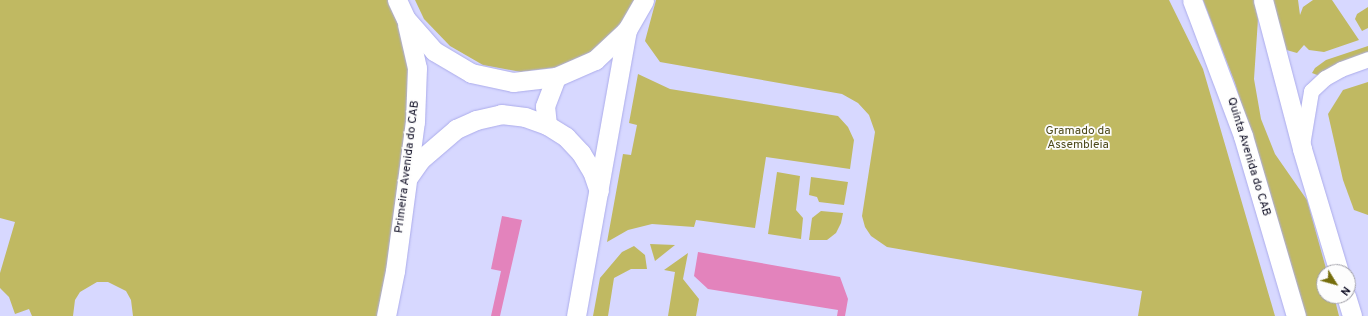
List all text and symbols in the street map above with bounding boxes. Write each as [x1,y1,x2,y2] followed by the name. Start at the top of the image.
[1223,96,1273,218] street label: Quinta Avenida do CAB
[393,100,423,234] street label: Primeira Avenida do CAB
[1045,125,1111,153] park label: Gramado da Assembleia
[1316,264,1356,304] north arrow
[1337,283,1353,298] text: N

